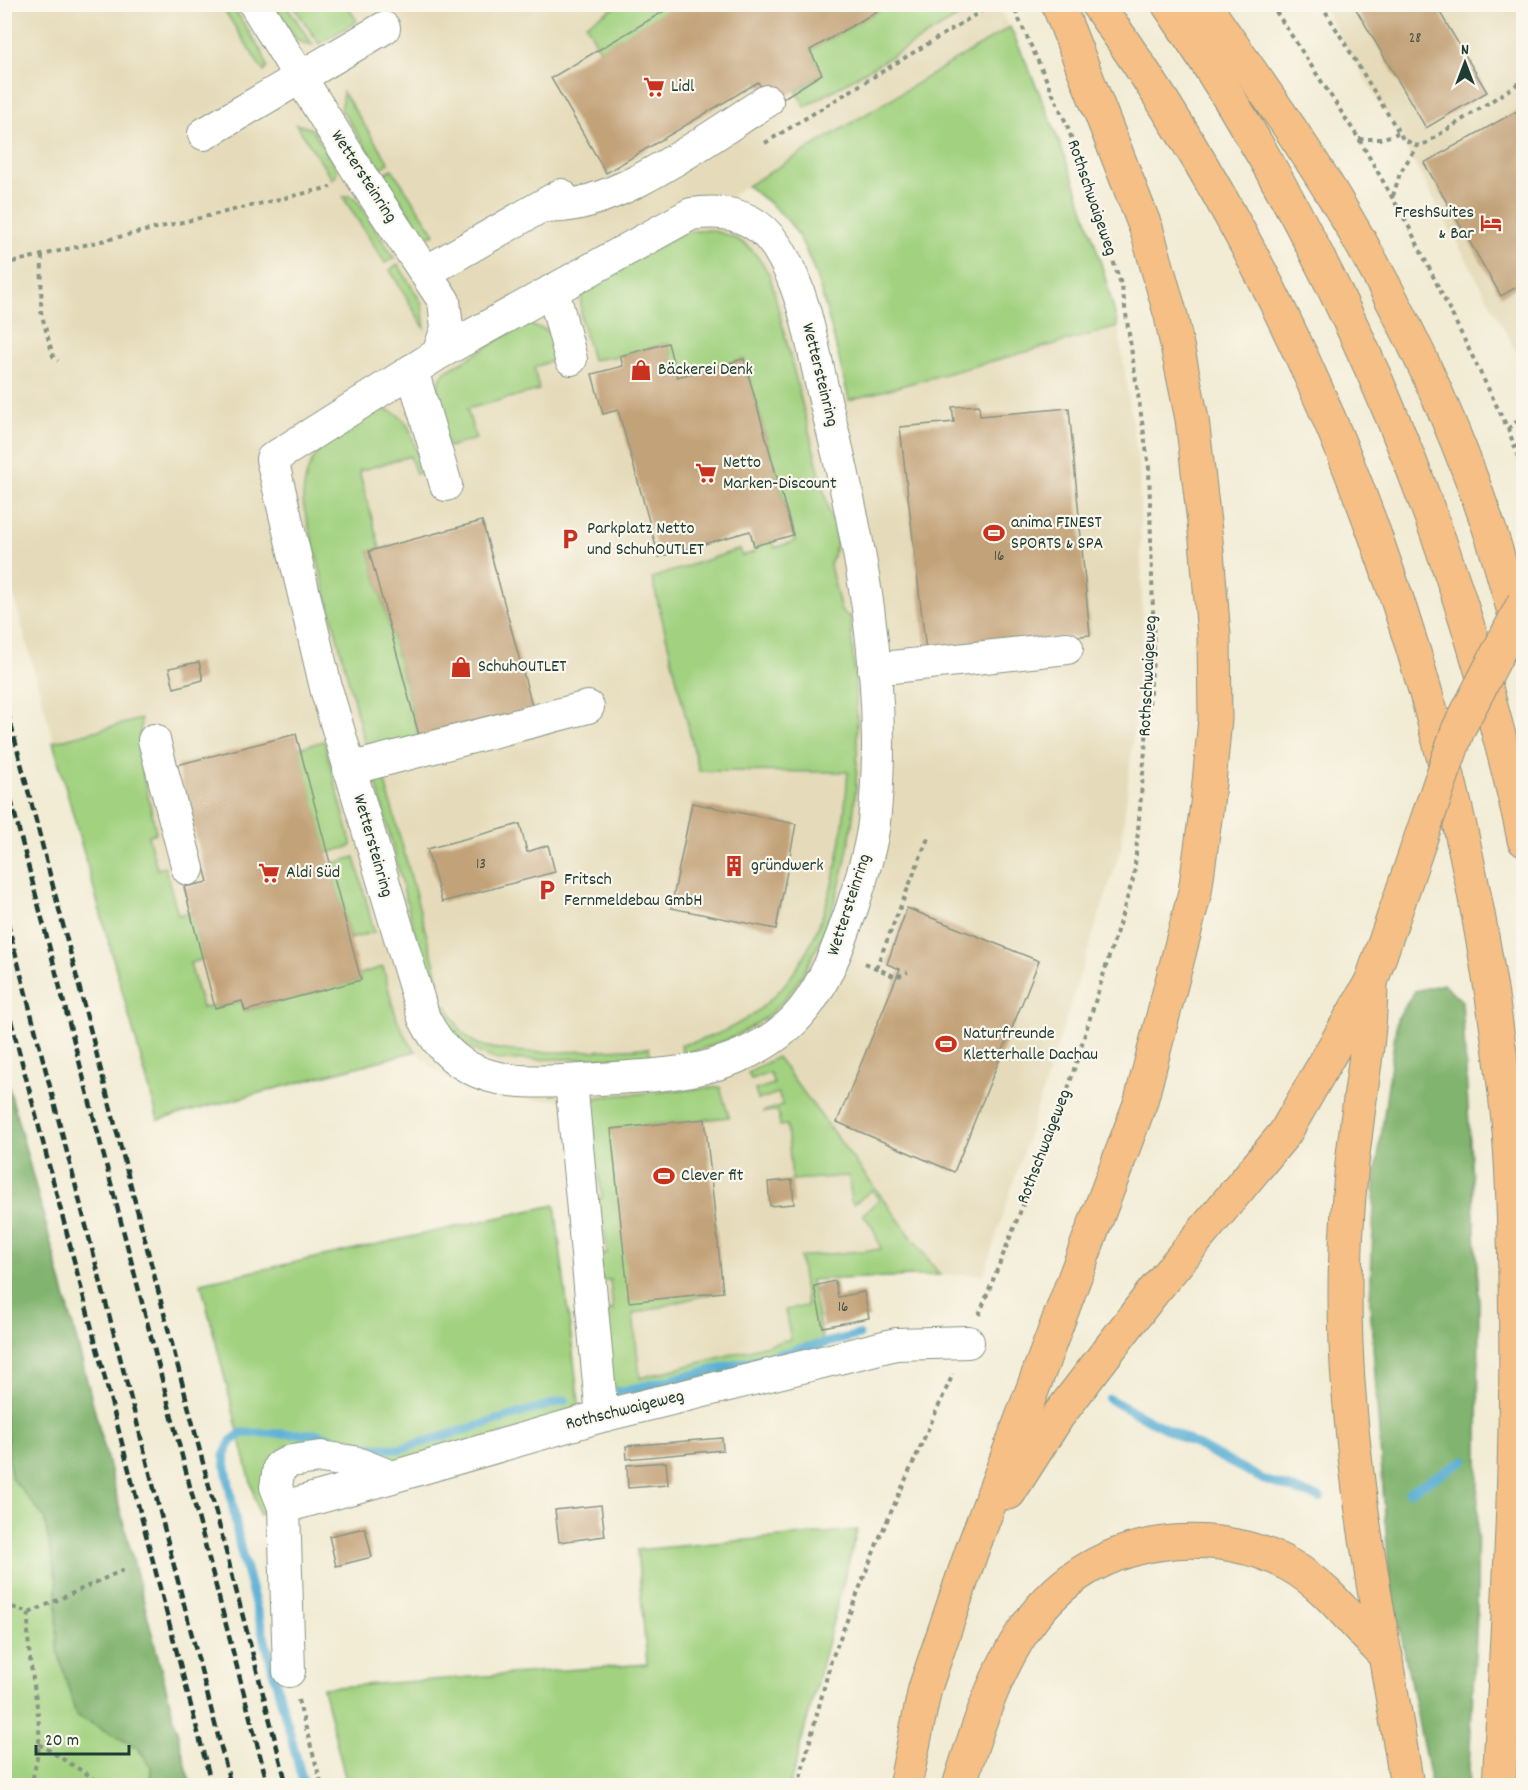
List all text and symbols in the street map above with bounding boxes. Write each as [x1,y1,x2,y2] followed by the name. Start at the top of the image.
[1409,28,1421,50] house number: 28
[1435,33,1495,93] north arrow
[1461,39,1469,62] text: N
[642,75,666,99] supermarket icon: Lidl
[671,75,695,100] place label: Lidl
[324,126,402,228] street label: Wettersteinring
[1059,137,1123,259] street label: Rothschwaigeweg
[1394,201,1474,247] place label: FreshSuites & Bar
[1479,211,1503,235] hotel icon: FreshSuites & Bar
[794,321,844,430] street label: Wettersteinring
[629,358,653,382] shop icon: Bäckerei Denk
[658,358,753,383] place label: Bäckerei Denk
[723,451,837,497] place label: Netto Marken-Discount
[694,461,718,485] supermarket icon: Netto Marken-Discount
[1011,511,1104,557] place label: anima FINEST SPORTS & SPA
[587,517,704,563] place label: Parkplatz Netto und SchuhOUTLET
[982,521,1006,545] sports icon: anima FINEST SPORTS & SPA
[558,527,582,551] parking icon: Parkplatz Netto und SchuhOUTLET
[994,546,1004,568] house number: 16
[1133,615,1165,737] street label: Rothschwaigeweg
[449,655,473,679] shop icon: SchuhOUTLET
[478,655,566,680] place label: SchuhOUTLET
[345,792,399,901] street label: Wettersteinring
[822,851,878,959] street label: Wettersteinring
[476,854,486,876] house number: 13
[722,854,746,878] building icon: gründwerk
[751,854,824,879] place label: gründwerk
[257,861,281,885] supermarket icon: Aldi Süd
[286,861,340,886] place label: Aldi Süd
[564,868,702,914] place label: Fritsch Fernmeldebau GmbH
[535,878,559,902] parking icon: Fritsch Fernmeldebau GmbH
[963,1022,1098,1068] place label: Naturfreunde Kletterhalle Dachau
[934,1032,958,1056] sports icon: Naturfreunde Kletterhalle Dachau
[1012,1086,1078,1208] street label: Rothschwaigeweg
[652,1164,676,1188] sports icon: Clever fit
[681,1164,744,1189] place label: Clever fit
[838,1297,848,1319] house number: 16
[563,1384,687,1438] street label: Rothschwaigeweg
[36,1718,129,1756] scale bar
[45,1729,79,1754] text: 20 m

